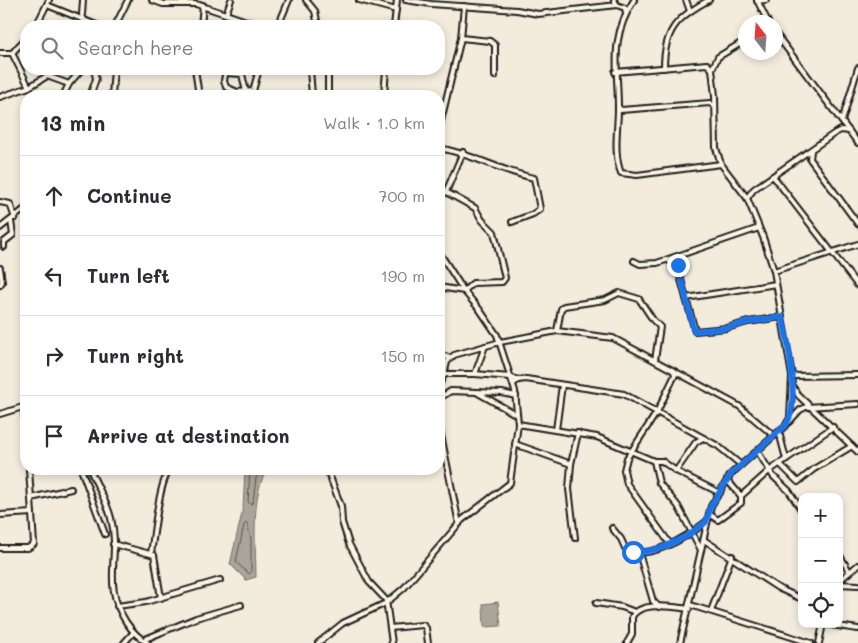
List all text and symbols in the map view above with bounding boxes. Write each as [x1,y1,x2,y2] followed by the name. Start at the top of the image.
[738,15,783,60] north arrow
[20,20,445,75] search box
[38,34,66,62] icon: search
[78,35,194,60] text: Search here
[40,109,105,136] text: 13 min
[323,112,425,133] text: Walk · 1.0 km
[40,182,68,210] icon: ahead
[87,183,172,208] text: Continue
[378,185,425,206] text: 700 m
[667,254,690,277] route end
[40,262,68,290] icon: left
[87,263,170,288] text: Turn left
[381,265,425,286] text: 190 m
[40,342,68,370] icon: right
[87,343,184,368] text: Turn right
[381,345,425,366] text: 150 m
[40,422,68,450] icon: arrive
[87,423,290,448] text: Arrive at destination
[798,493,843,628] map controls
[798,493,843,538] button: +
[798,538,843,583] button: −
[622,541,645,564] route start
[798,583,843,628] button: locate

